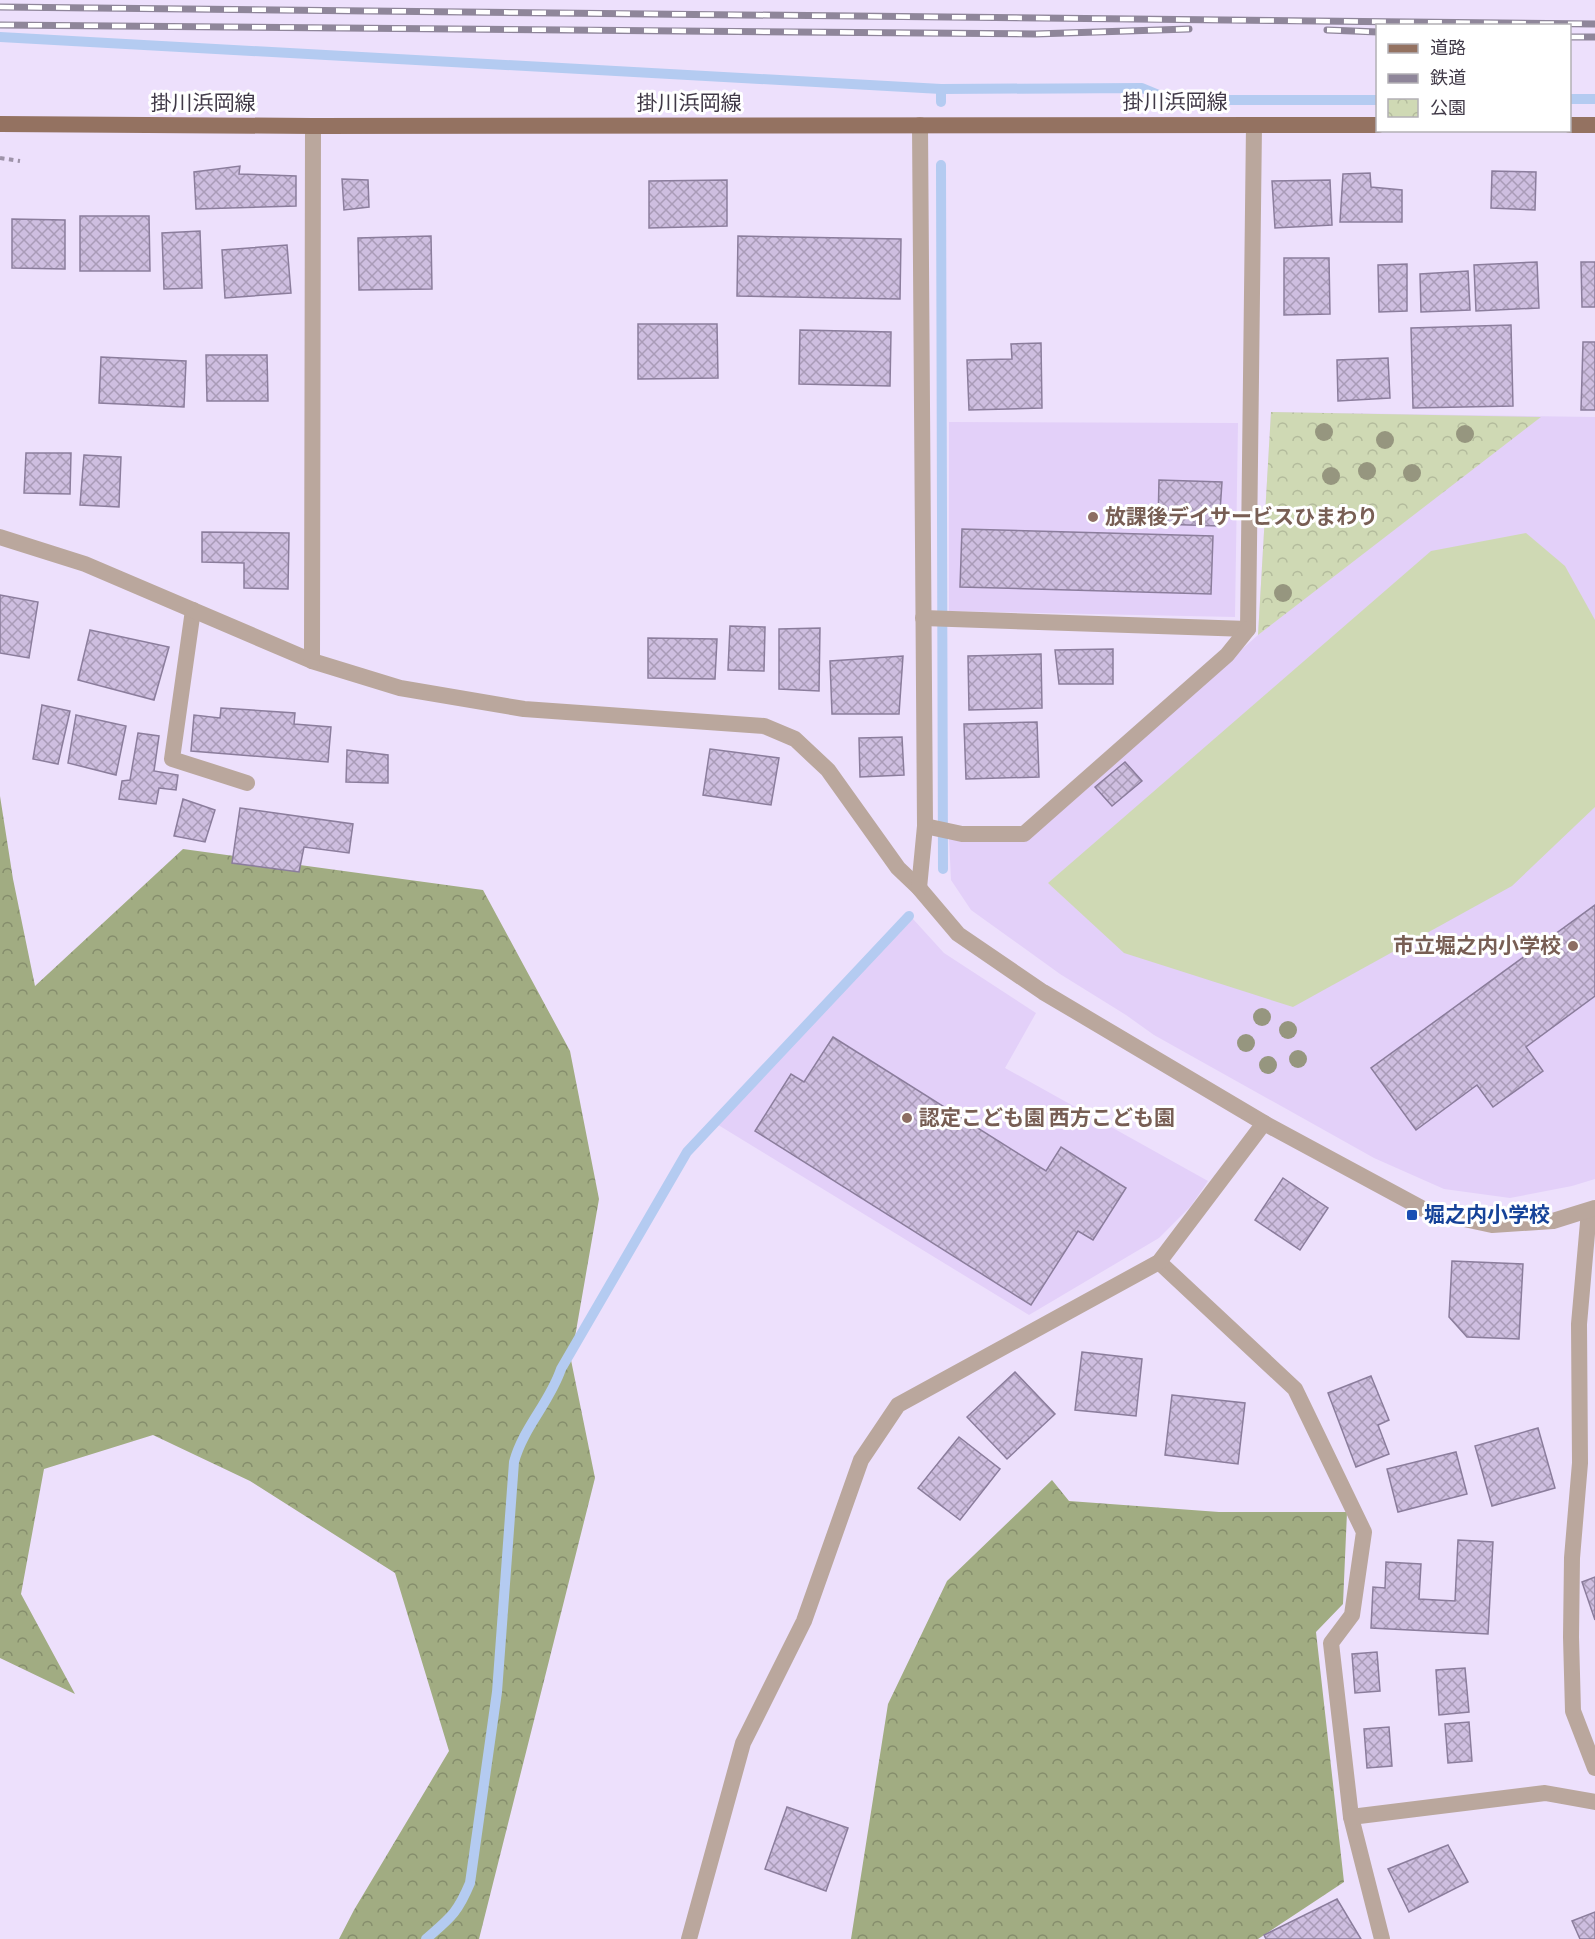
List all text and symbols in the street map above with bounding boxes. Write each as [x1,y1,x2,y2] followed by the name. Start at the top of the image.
[1376,24,1571,132] legend
[1430,36,1466,58] text: 道路
[1430,66,1466,88] text: 鉄道
[1123,88,1228,113] street label: 掛川浜岡線
[151,89,256,114] street label: 掛川浜岡線
[637,89,742,114] street label: 掛川浜岡線
[1430,96,1466,118] text: 公園
[1105,503,1378,528] place label: 放課後デイサービスひまわり
[1086,510,1100,524] marker: 放課後デイサービスひまわり
[1393,932,1561,957] place label: 市立堀之内小学校
[1566,939,1580,953] marker: 市立堀之内小学校
[919,1104,1175,1129] place label: 認定こども園 西方こども園
[900,1111,914,1125] marker: 認定こども園 西方こども園
[1424,1201,1550,1226] place label: 堀之内小学校
[1405,1208,1419,1222] marker: 堀之内小学校

